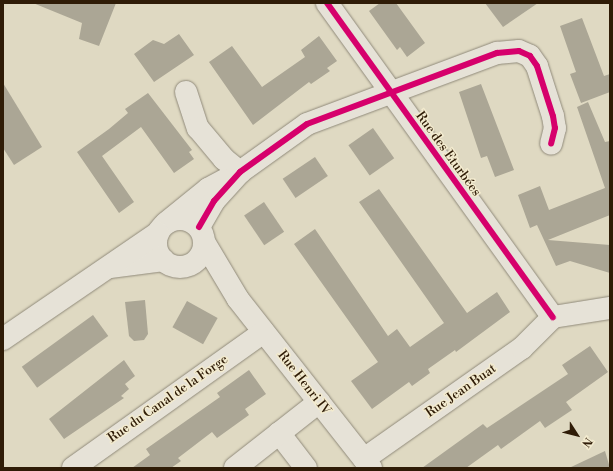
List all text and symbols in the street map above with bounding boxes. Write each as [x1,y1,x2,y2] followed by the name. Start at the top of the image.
[412,109,484,199] street label: Rue des Eturbées
[274,348,334,418] street label: Rue Henri IV
[105,352,231,446] street label: Rue du Canal de la Forge
[423,361,499,421] street label: Rue Jean Buat
[557,415,597,455] north arrow
[578,434,595,450] text: N

